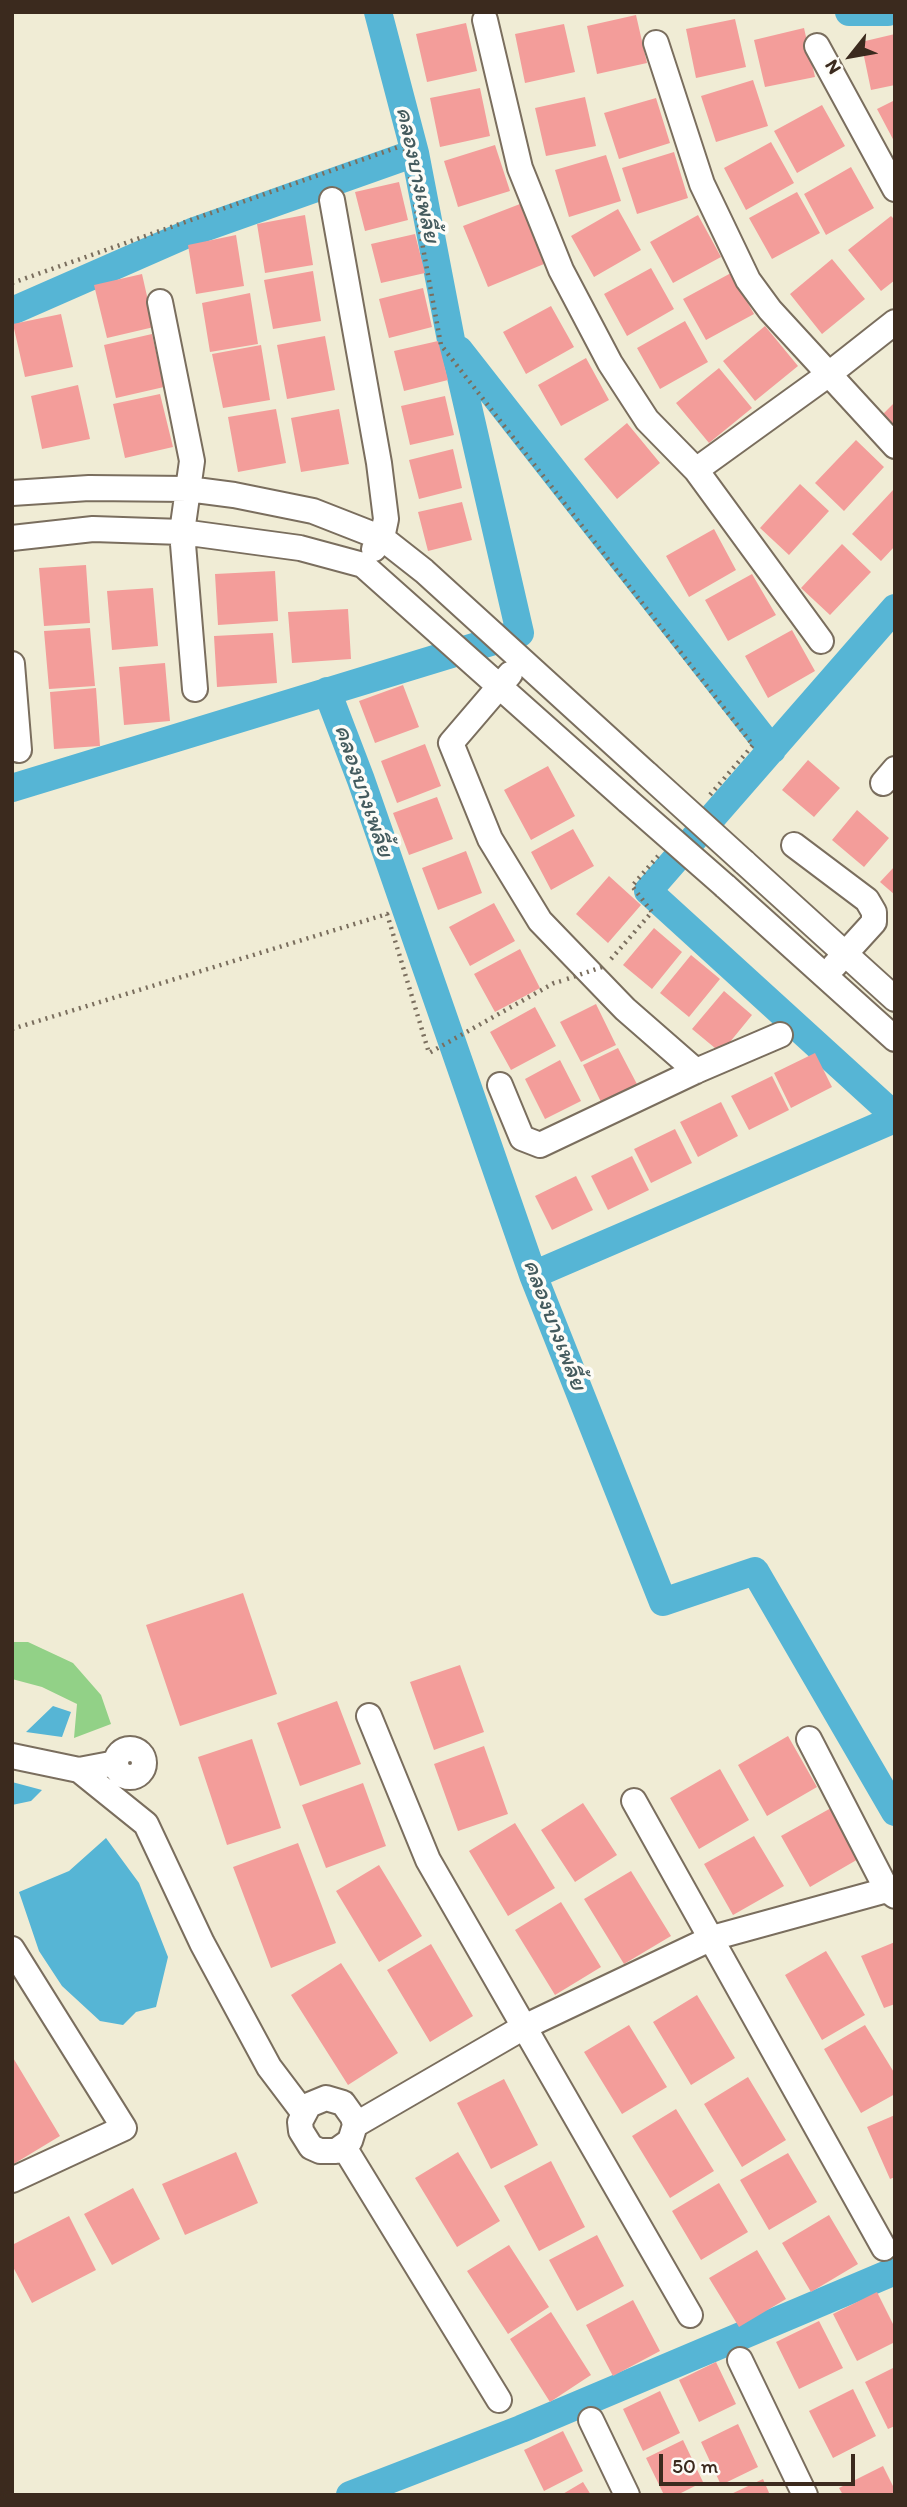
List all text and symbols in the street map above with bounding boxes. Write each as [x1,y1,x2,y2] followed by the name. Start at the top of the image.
[816,21,886,91] north arrow
[819,56,846,79] text: N
[389,105,445,245] water label: คลองบางเพลี้ย
[327,721,399,861] water label: คลองบางเพลี้ย
[516,1255,592,1395] water label: คลองบางเพลี้ย
[662,2440,858,2484] scale bar
[672,2453,718,2478] text: 50 m

